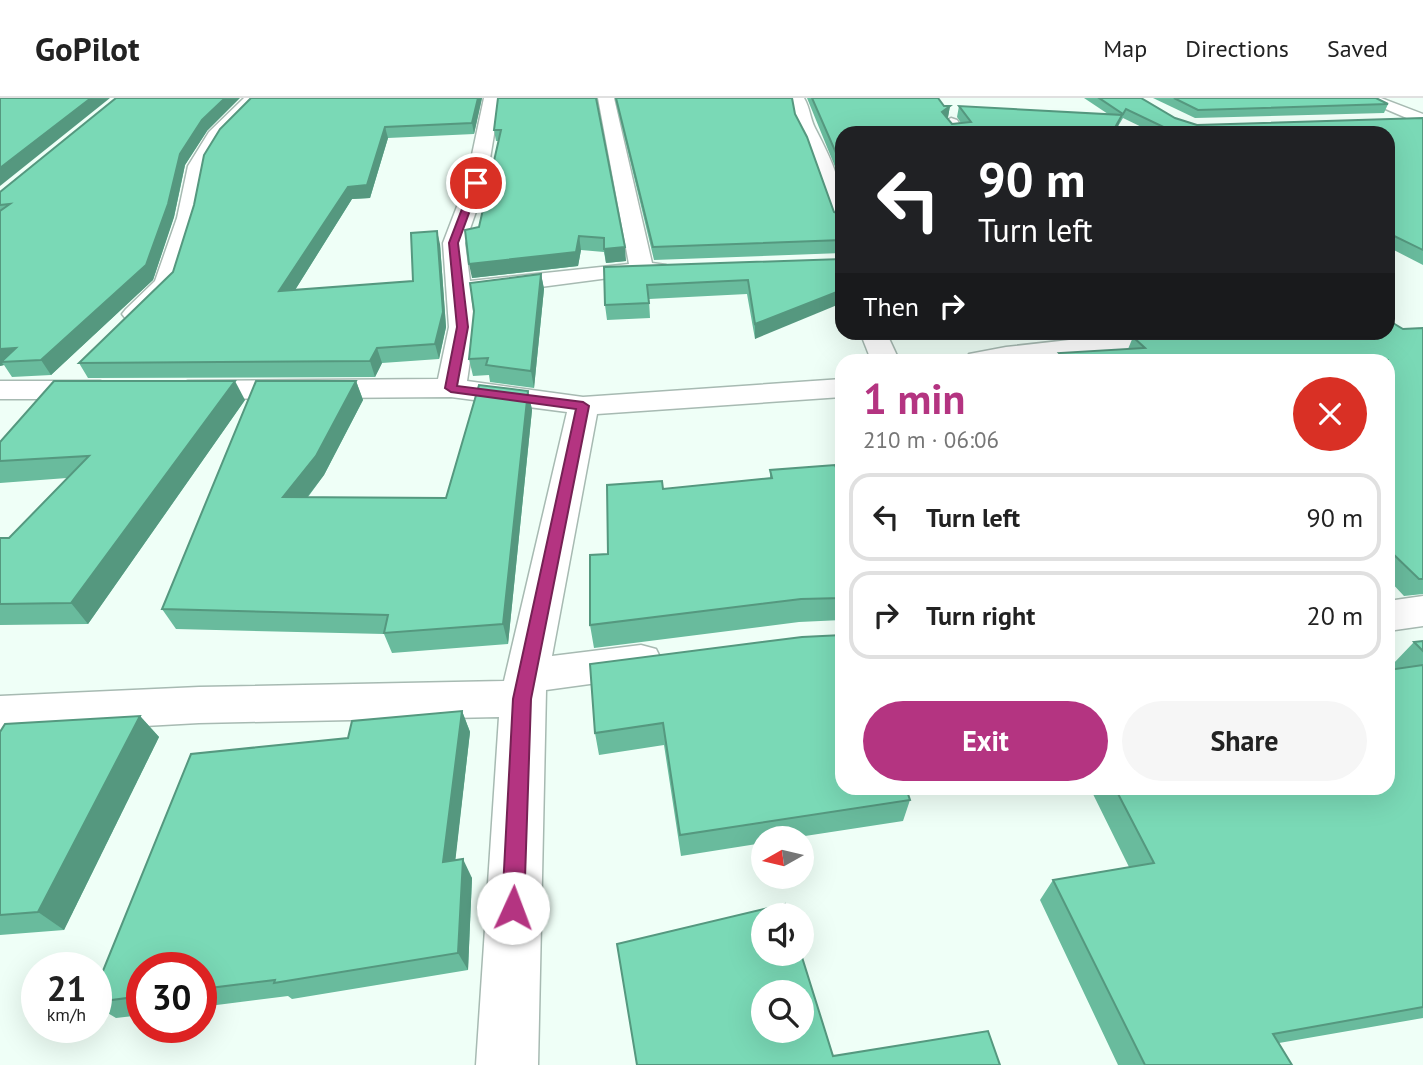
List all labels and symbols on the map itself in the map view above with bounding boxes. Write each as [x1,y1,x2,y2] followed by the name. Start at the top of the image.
[446,153,506,213] pin
[751,826,814,889] north arrow
[476,871,550,945] position arrow
[126,952,217,1043] speed limit sign: 30

